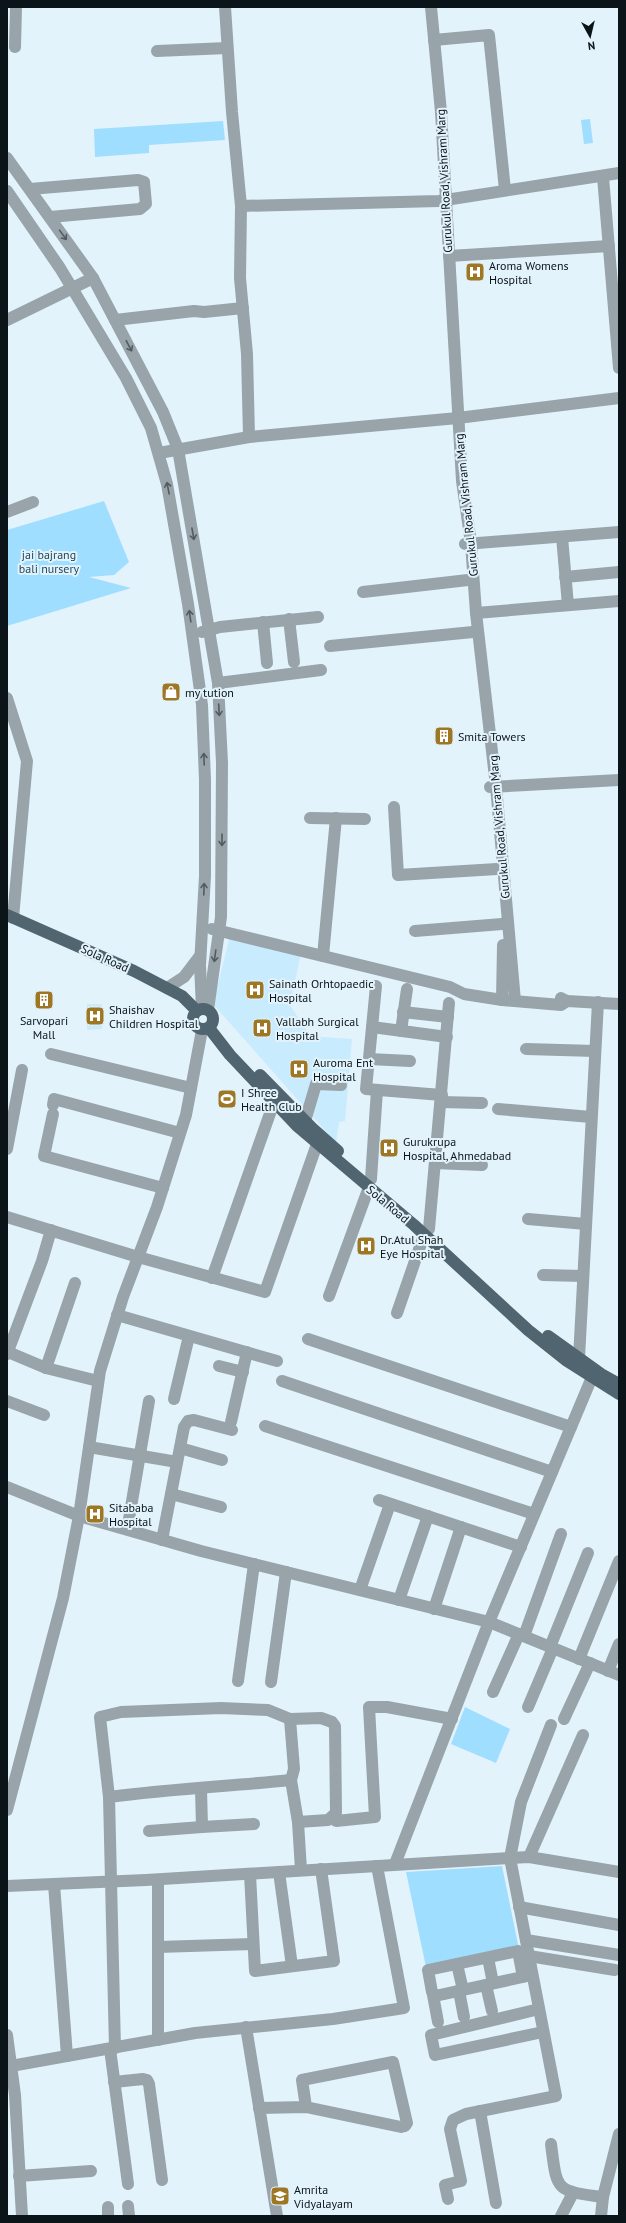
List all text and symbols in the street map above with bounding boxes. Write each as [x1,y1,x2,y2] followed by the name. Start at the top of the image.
[570,16,610,56] north arrow
[587,38,596,53] text: N
[433,109,455,253] street label: Gurukul Road, Vishram Marg
[59,229,67,240] one-way arrow
[489,258,569,287] place label: Aroma Womens Hospital
[464,261,486,283] hospital icon: Aroma Womens Hospital
[126,340,134,352] one-way arrow
[451,433,481,577] street label: Gurukul Road, Vishram Marg
[164,481,172,494] one-way arrow
[189,527,197,540] one-way arrow
[19,547,80,576] park label: jai bajrang bali nursery
[186,610,194,623] one-way arrow
[160,681,182,703] shop icon: my tution
[185,685,234,700] place label: my tution
[216,703,223,716] one-way arrow
[433,725,455,747] building icon: Smita Towers
[458,729,526,744] place label: Smita Towers
[201,753,208,766] one-way arrow
[485,755,513,899] street label: Gurukul Road, Vishram Marg
[218,833,226,846] one-way arrow
[201,883,208,896] one-way arrow
[79,941,131,975] street label: Sola Road
[211,949,219,962] one-way arrow
[269,976,374,1005] place label: Sainath Orhtopaedic Hospital
[244,979,266,1001] hospital icon: Sainath Orhtopaedic Hospital
[33,989,55,1011] building icon: Sarvopari Mall
[109,1002,199,1031] place label: Shaishav Children Hospital
[84,1005,106,1027] hospital icon: Shaishav Children Hospital
[20,1013,68,1042] place label: Sarvopari Mall
[275,1014,359,1043] place label: Vallabh Surgical Hospital
[251,1017,273,1039] hospital icon: Vallabh Surgical Hospital
[313,1055,373,1084] place label: Auroma Ent Hospital
[288,1058,310,1080] hospital icon: Auroma Ent Hospital
[241,1085,302,1114] place label: I Shree Health Club
[216,1088,238,1110] sports icon: I Shree Health Club
[403,1134,511,1163] place label: Gurukrupa Hospital, Ahmedabad
[378,1137,400,1159] hospital icon: Gurukrupa Hospital, Ahmedabad
[364,1182,412,1226] street label: Sola Road
[380,1232,444,1261] place label: Dr.Atul Shah Eye Hospital
[355,1235,377,1257] hospital icon: Dr.Atul Shah Eye Hospital
[109,1500,154,1529] place label: Sitababa Hospital
[84,1503,106,1525] hospital icon: Sitababa Hospital
[293,2182,353,2211] place label: Amrita Vidyalayam
[269,2185,291,2207] school or university icon: Amrita Vidyalayam

